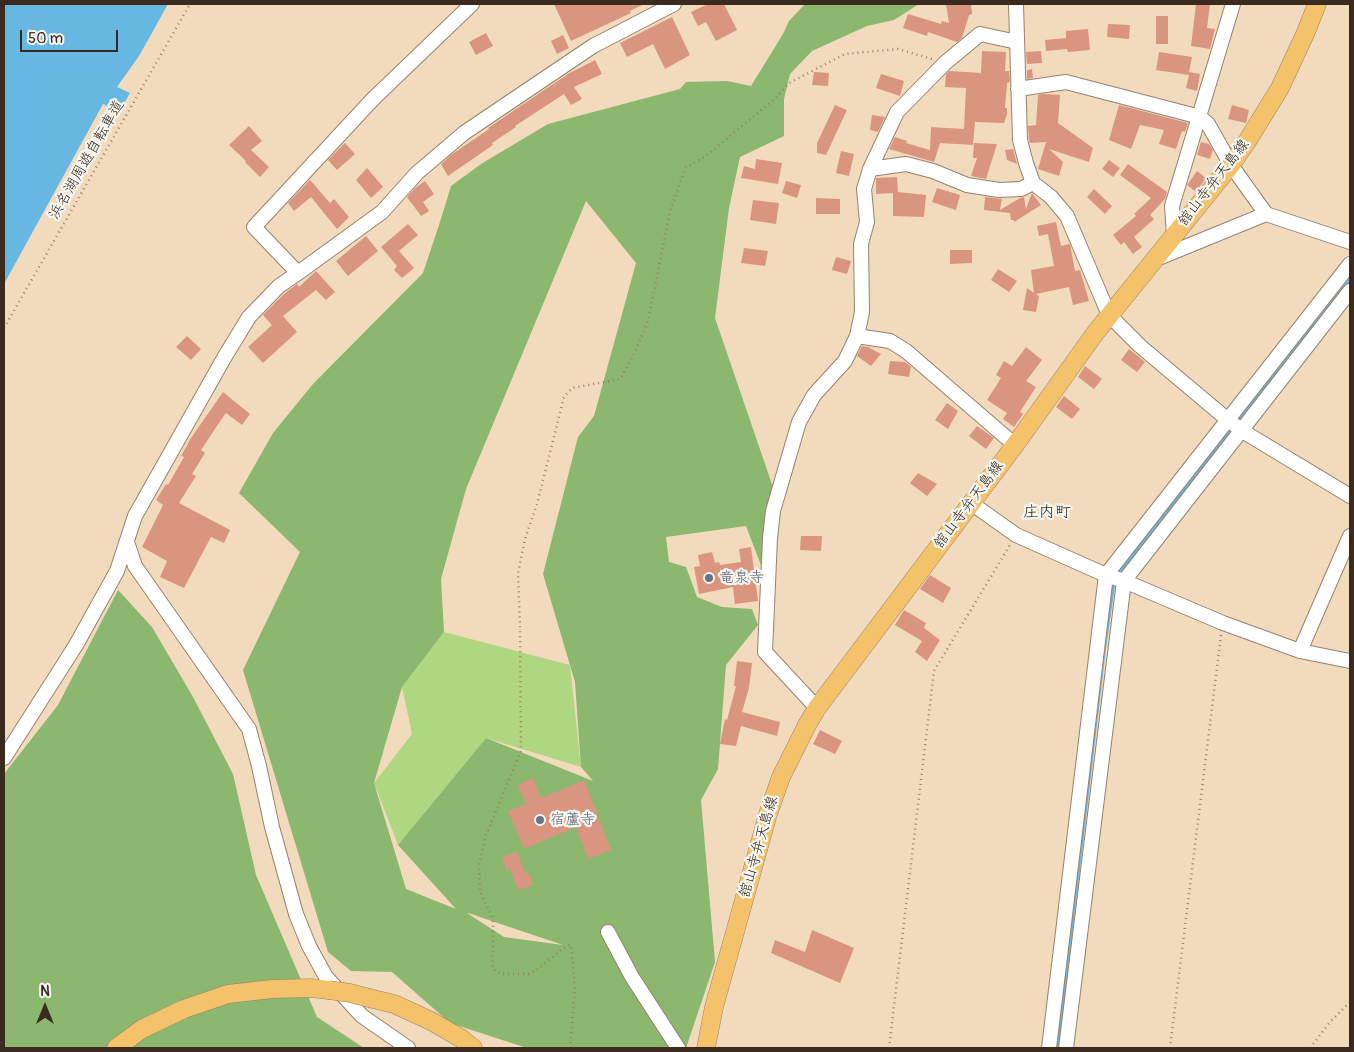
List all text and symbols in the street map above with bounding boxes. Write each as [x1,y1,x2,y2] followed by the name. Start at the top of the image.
[22,20,120,52] scale bar
[28,29,63,48] text: 50 m
[45,97,129,223] street label: 浜名湖周遊自転車道
[1175,136,1253,230] street label: 舘山寺弁天島線
[930,458,1008,552] street label: 舘山寺弁天島線
[1023,503,1071,523] district label: 庄内町
[719,569,764,587] place label: 竜泉寺
[703,572,715,584] marker: 竜泉寺
[736,794,782,900] street label: 舘山寺弁天島線
[550,811,595,829] place label: 宿蘆寺
[534,814,546,826] marker: 宿蘆寺
[20,982,70,1032] north arrow
[40,983,50,1000] text: N

